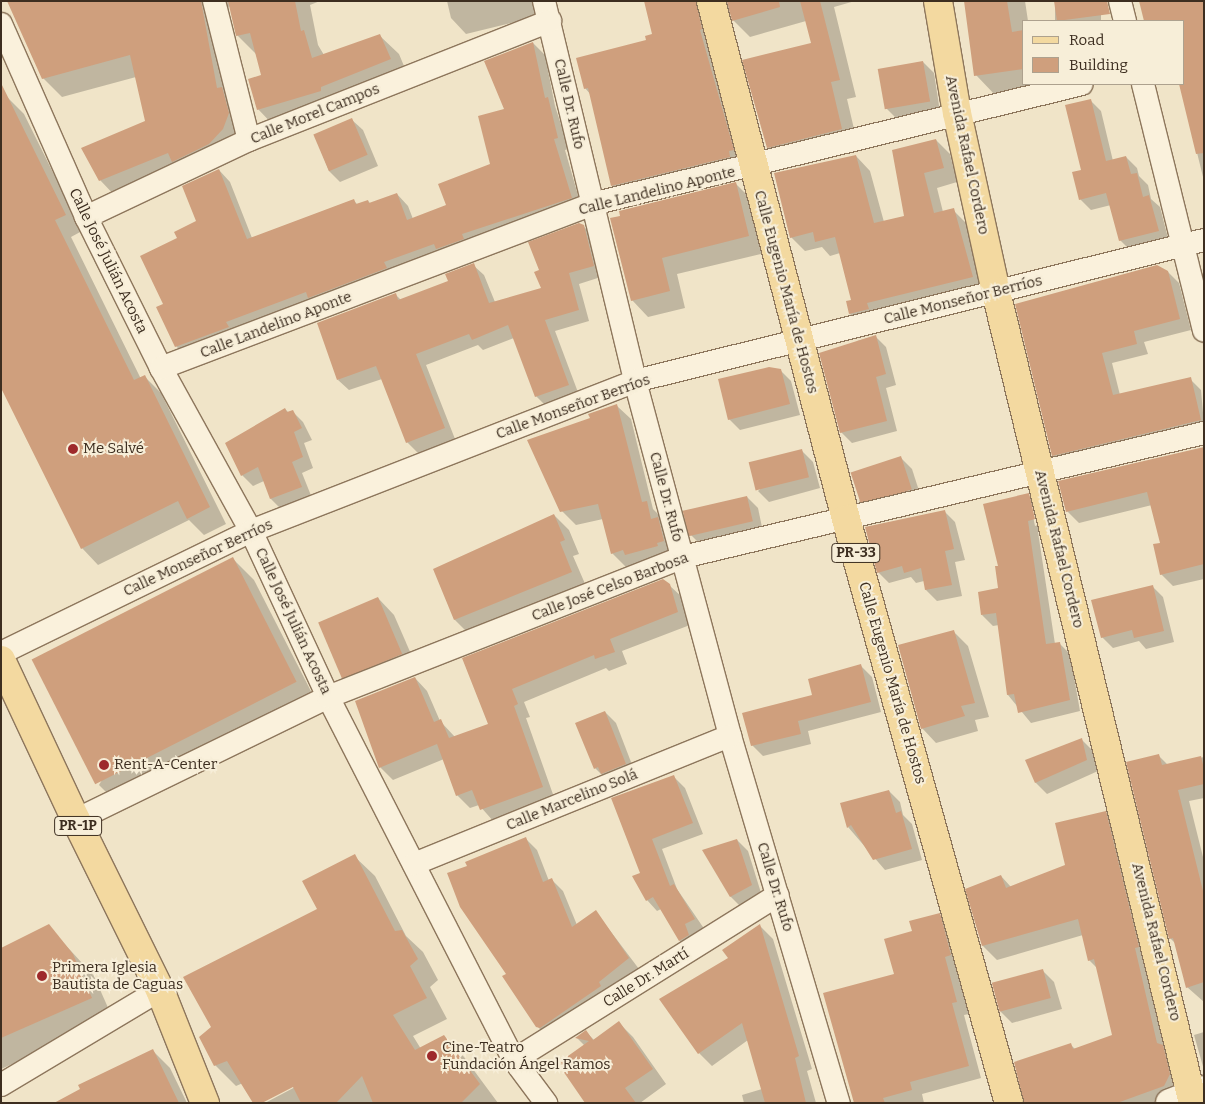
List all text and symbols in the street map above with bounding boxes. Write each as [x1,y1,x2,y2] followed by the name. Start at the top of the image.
[1022,20,1185,85] legend
[1069,31,1104,49] text: Road
[1069,56,1128,74] text: Building
[550,57,588,151] street label: Calle Dr. Rufo
[941,74,993,236] street label: Avenida Rafael Cordero
[248,80,382,148] street label: Calle Morel Campos
[577,163,737,219] street label: Calle Landelino Aponte
[65,185,151,337] street label: Calle José Julián Acosta
[750,188,822,396] street label: Calle Eugenio María de Hostos
[882,272,1044,328] street label: Calle Monseñor Berríos
[198,288,354,362] street label: Calle Landelino Aponte
[494,371,652,443] street label: Calle Monseñor Berríos
[83,440,144,458] place label: Me Salvé
[67,443,79,455] marker: Me Salvé
[645,450,687,544] street label: Calle Dr. Rufo
[1031,468,1087,630] street label: Avenida Rafael Cordero
[121,515,275,601] street label: Calle Monseñor Berríos
[831,542,881,564] road number: PR-33
[251,545,335,697] street label: Calle José Julián Acosta
[529,549,691,625] street label: Calle José Celso Barbosa
[854,580,930,786] street label: Calle Eugenio María de Hostos
[114,756,217,774] place label: Rent-A-Center
[98,759,110,771] marker: Rent-A-Center
[504,765,640,835] street label: Calle Marcelino Solá
[53,814,103,838] road number: PR-1P
[753,840,797,934] street label: Calle Dr. Rufo
[1128,861,1184,1023] street label: Avenida Rafael Cordero
[600,945,692,1011] street label: Calle Dr. Martí
[52,958,183,993] place label: Primera Iglesia Bautista de Caguas
[36,970,48,982] marker: Primera Iglesia Bautista de Caguas
[442,1038,611,1073] place label: Cine-Teatro Fundación Ángel Ramos
[426,1050,438,1062] marker: Cine-Teatro Fundación Ángel Ramos

